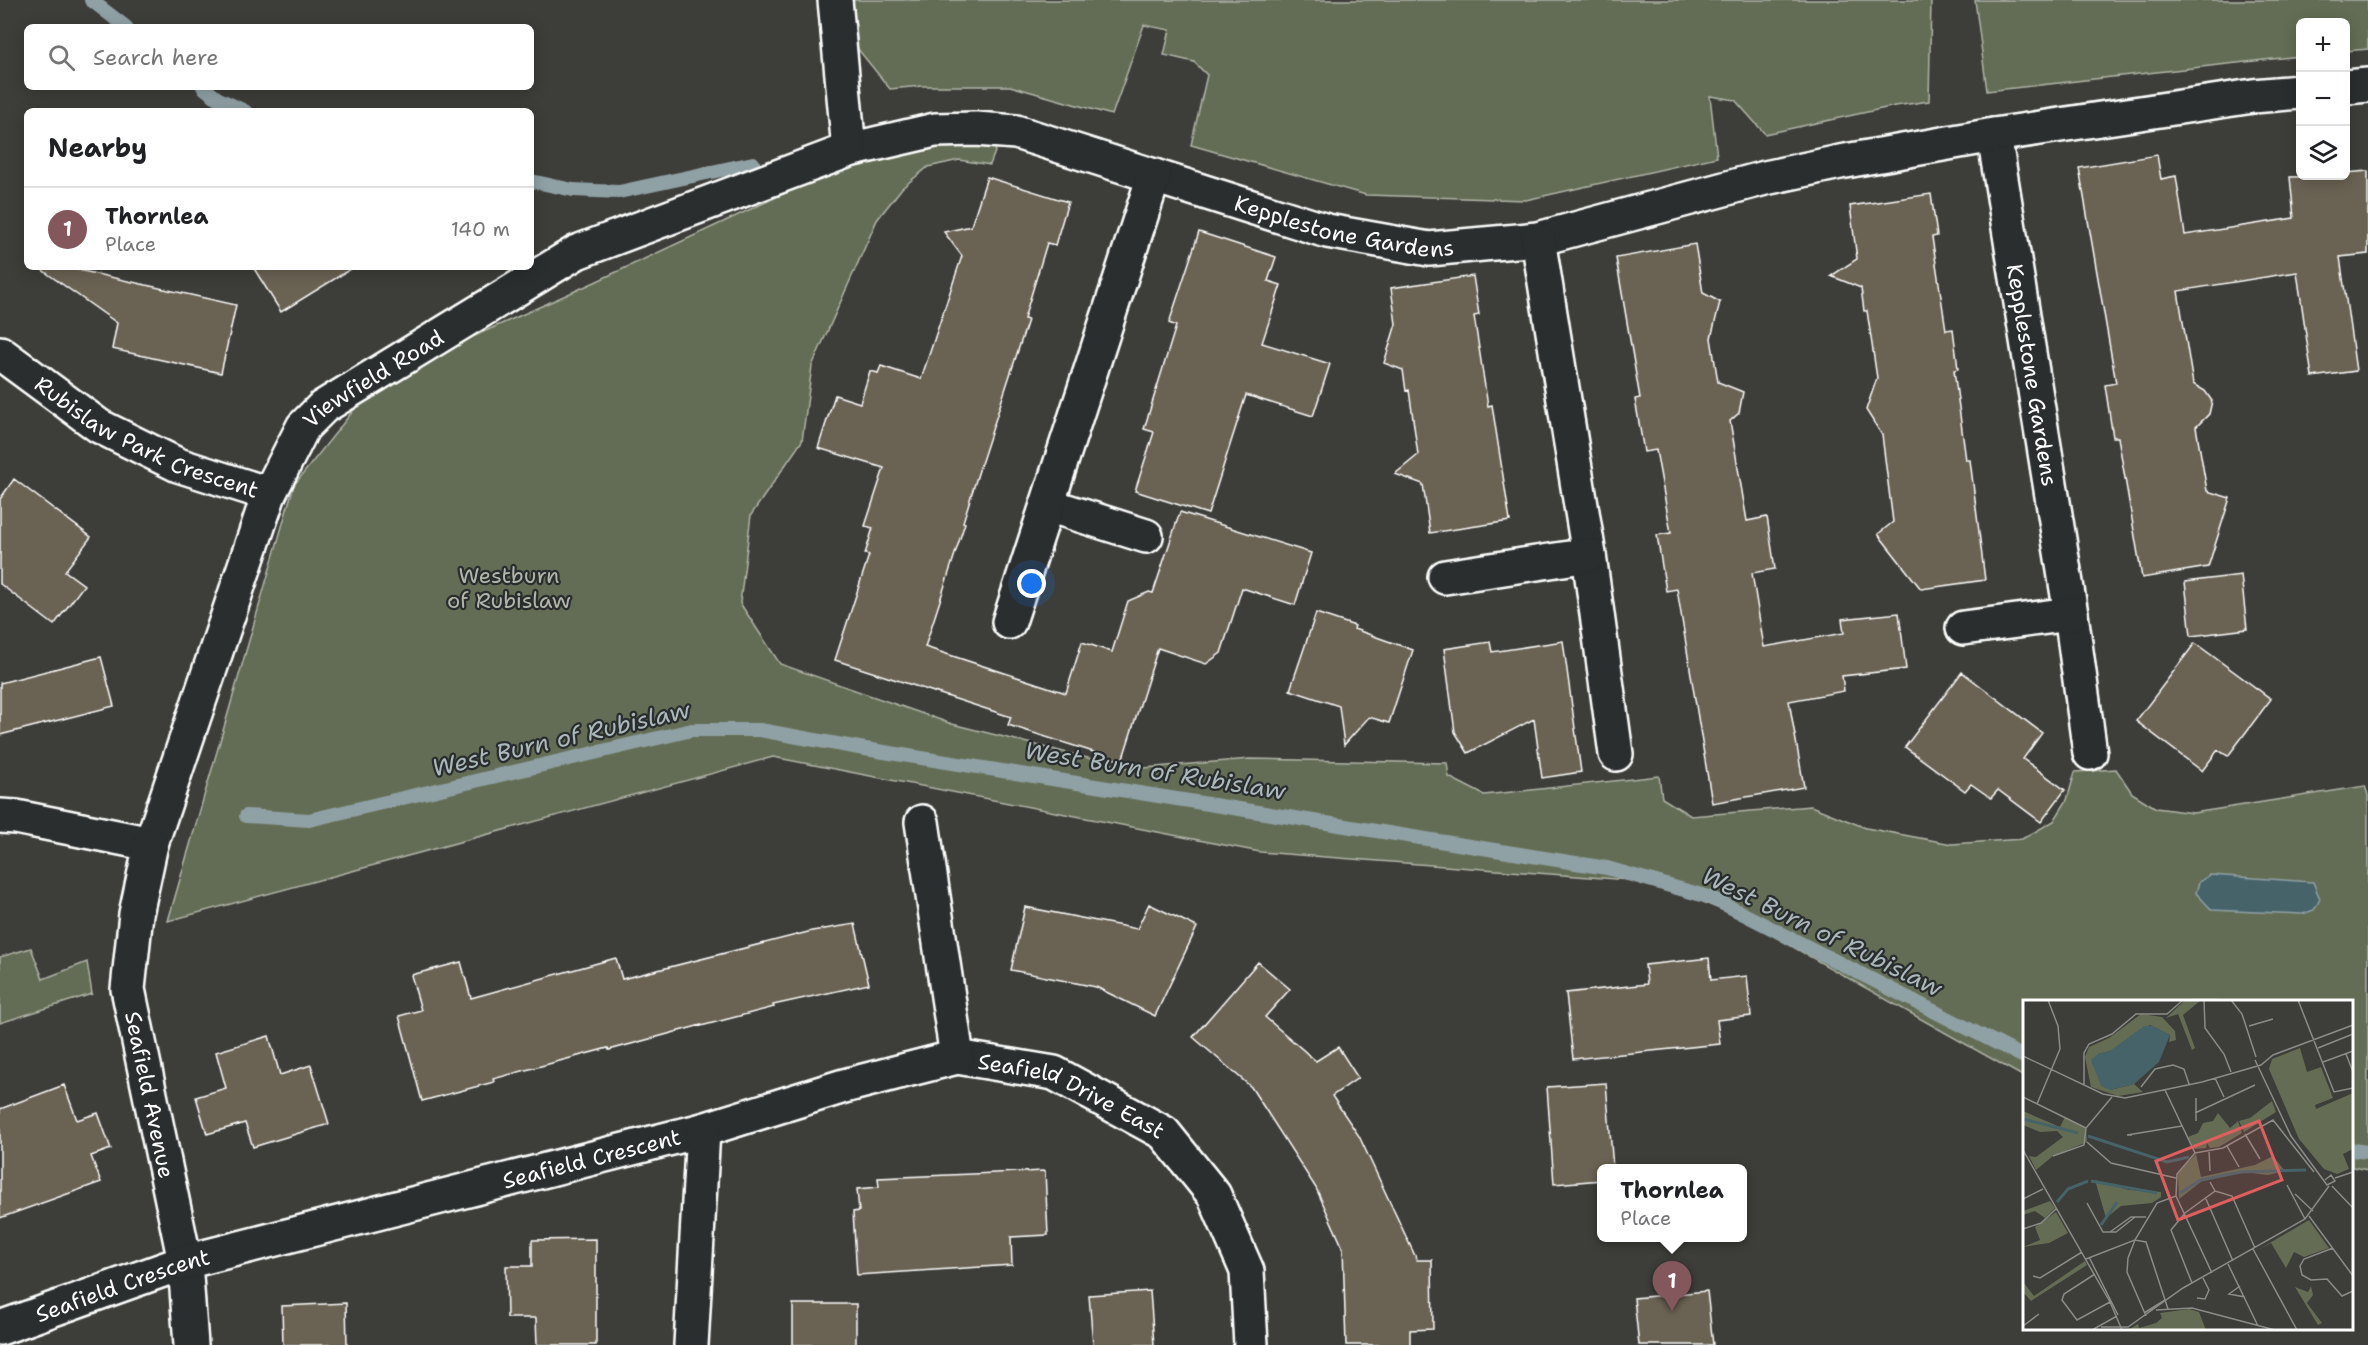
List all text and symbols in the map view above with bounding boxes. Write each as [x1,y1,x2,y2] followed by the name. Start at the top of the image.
[2296,18,2350,180] map controls
[2296,18,2350,72] button: +
[24,24,534,90] search box
[45,41,78,74] icon: search
[93,43,219,72] text: Search here
[2296,72,2350,126] button: −
[2296,126,2350,180] button: layers
[48,130,147,165] text: Nearby
[1231,188,1455,264] street label: Kepplestone Gardens
[105,202,208,231] text: Thornlea
[63,216,72,242] text: 1
[451,216,510,242] text: 140 m
[105,231,156,257] text: Place
[2000,262,2064,488] street label: Kepplestone Gardens
[297,323,449,434] street label: Viewfield Road
[29,370,262,505] street label: Rubislaw Park Crescent
[447,561,571,615] park label: Westburn of Rubislaw
[1017,569,1046,598] your location
[429,693,694,784] water label: West Burn of Rubislaw
[1022,735,1289,808] water label: West Burn of Rubislaw
[1696,860,1949,1005] water label: West Burn of Rubislaw
[2023,1000,2353,1330] inset map
[118,1009,181,1181] street label: Seafield Avenue
[976,1047,1170,1146] street label: Seafield Drive East
[500,1122,684,1195] street label: Seafield Crescent
[1597,1164,1747,1242] popup
[1620,1176,1724,1205] text: Thornlea
[1620,1205,1671,1231] text: Place
[32,1242,213,1329] street label: Seafield Crescent
[1652,1262,1692,1311] pin: 1

